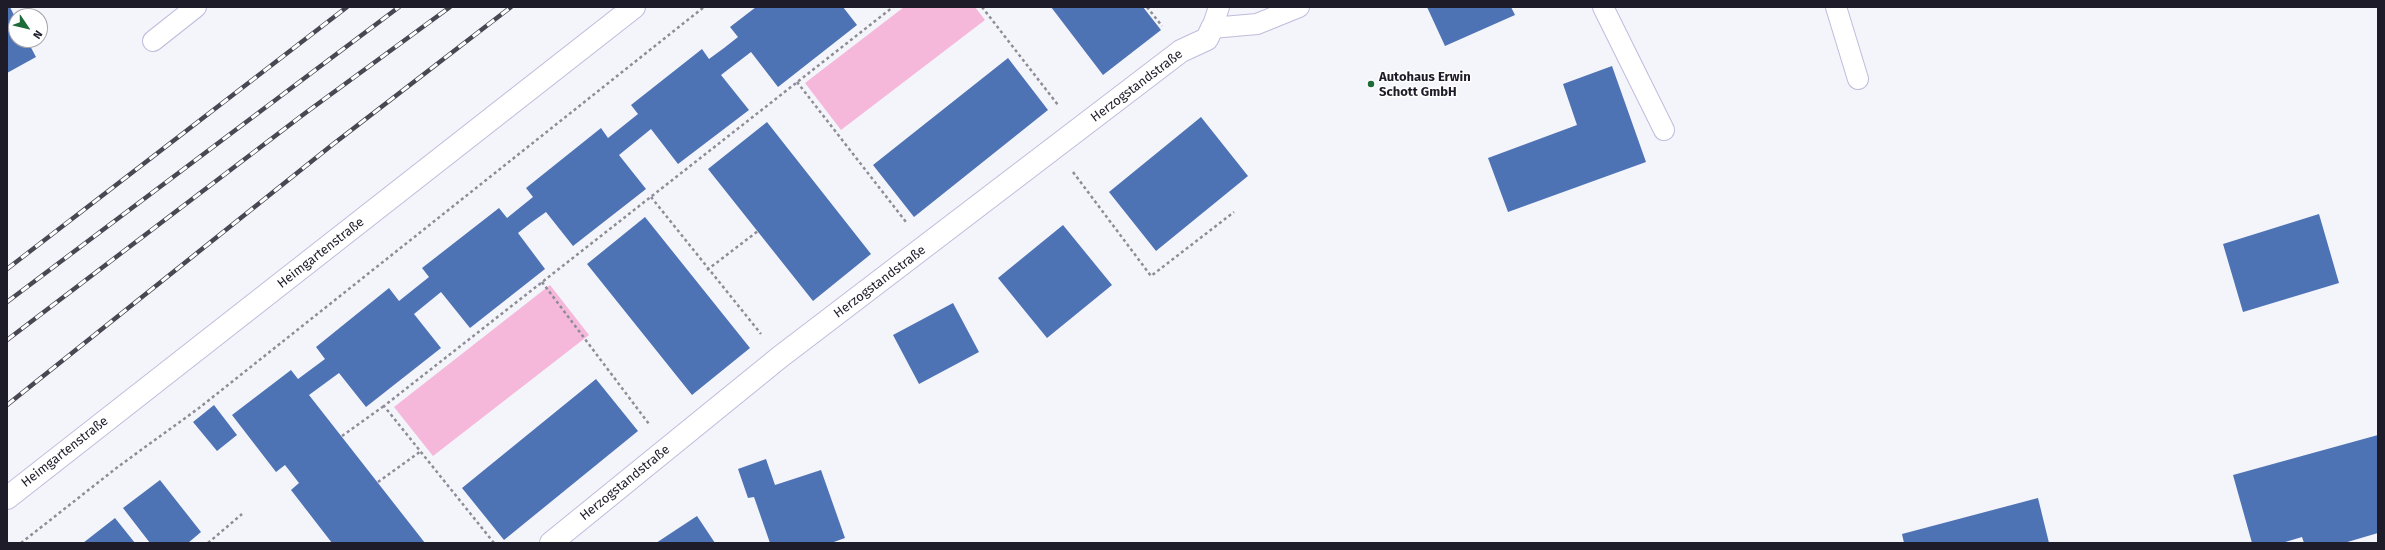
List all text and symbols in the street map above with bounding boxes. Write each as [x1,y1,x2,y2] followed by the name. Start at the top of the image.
[8,8,48,48] north arrow
[30,28,45,41] text: N
[1088,46,1186,126] street label: Herzogstandstraße
[1379,69,1471,100] place label: Autohaus Erwin Schott GmbH
[1366,79,1376,89] marker: Autohaus Erwin Schott GmbH
[275,214,367,292] street label: Heimgartenstraße
[831,242,929,322] street label: Herzogstandstraße
[19,413,111,491] street label: Heimgartenstraße
[577,442,673,524] street label: Herzogstandstraße

